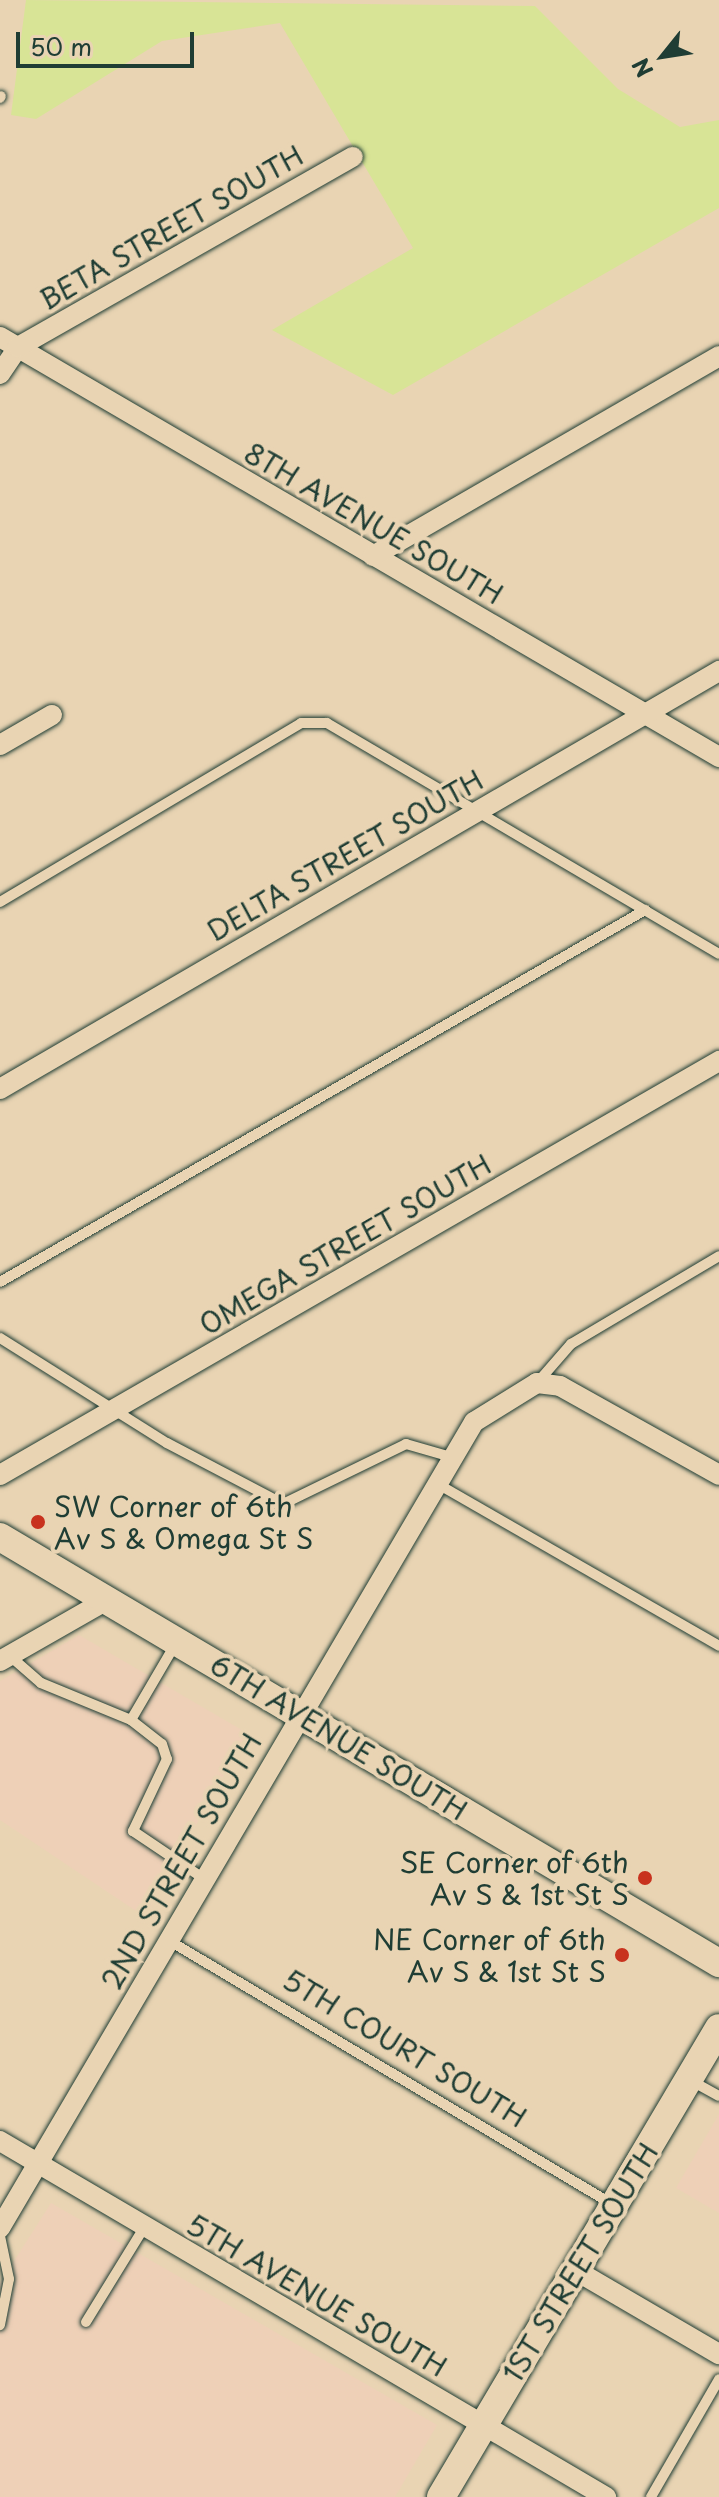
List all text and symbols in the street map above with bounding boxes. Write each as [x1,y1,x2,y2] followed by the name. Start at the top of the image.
[20,16,198,66] scale bar
[623,16,703,96] north arrow
[30,28,92,64] text: 50 m
[623,52,660,84] text: N
[31,136,311,318] street label: BETA STREET SOUTH
[239,436,509,610] street label: 8TH AVENUE SOUTH
[198,761,492,949] street label: DELTA STREET SOUTH
[191,1145,499,1343] street label: OMEGA STREET SOUTH
[54,1489,315,1555] place label: SW Corner of 6th Av S & Omega St S
[29,1513,47,1531] marker: SW Corner of 6th Av S & Omega St S
[204,1647,474,1827] street label: 6TH AVENUE SOUTH
[93,1726,269,1996] street label: 2ND STREET SOUTH
[398,1845,629,1911] place label: SE Corner of 6th Av S & 1st St S
[636,1869,654,1887] marker: SE Corner of 6th Av S & 1st St S
[371,1922,606,1988] place label: NE Corner of 6th Av S & 1st St S
[613,1946,631,1964] marker: NE Corner of 6th Av S & 1st St S
[277,1962,533,2134] street label: 5TH COURT SOUTH
[494,2134,666,2390] street label: 1ST STREET SOUTH
[181,2207,453,2383] street label: 5TH AVENUE SOUTH

